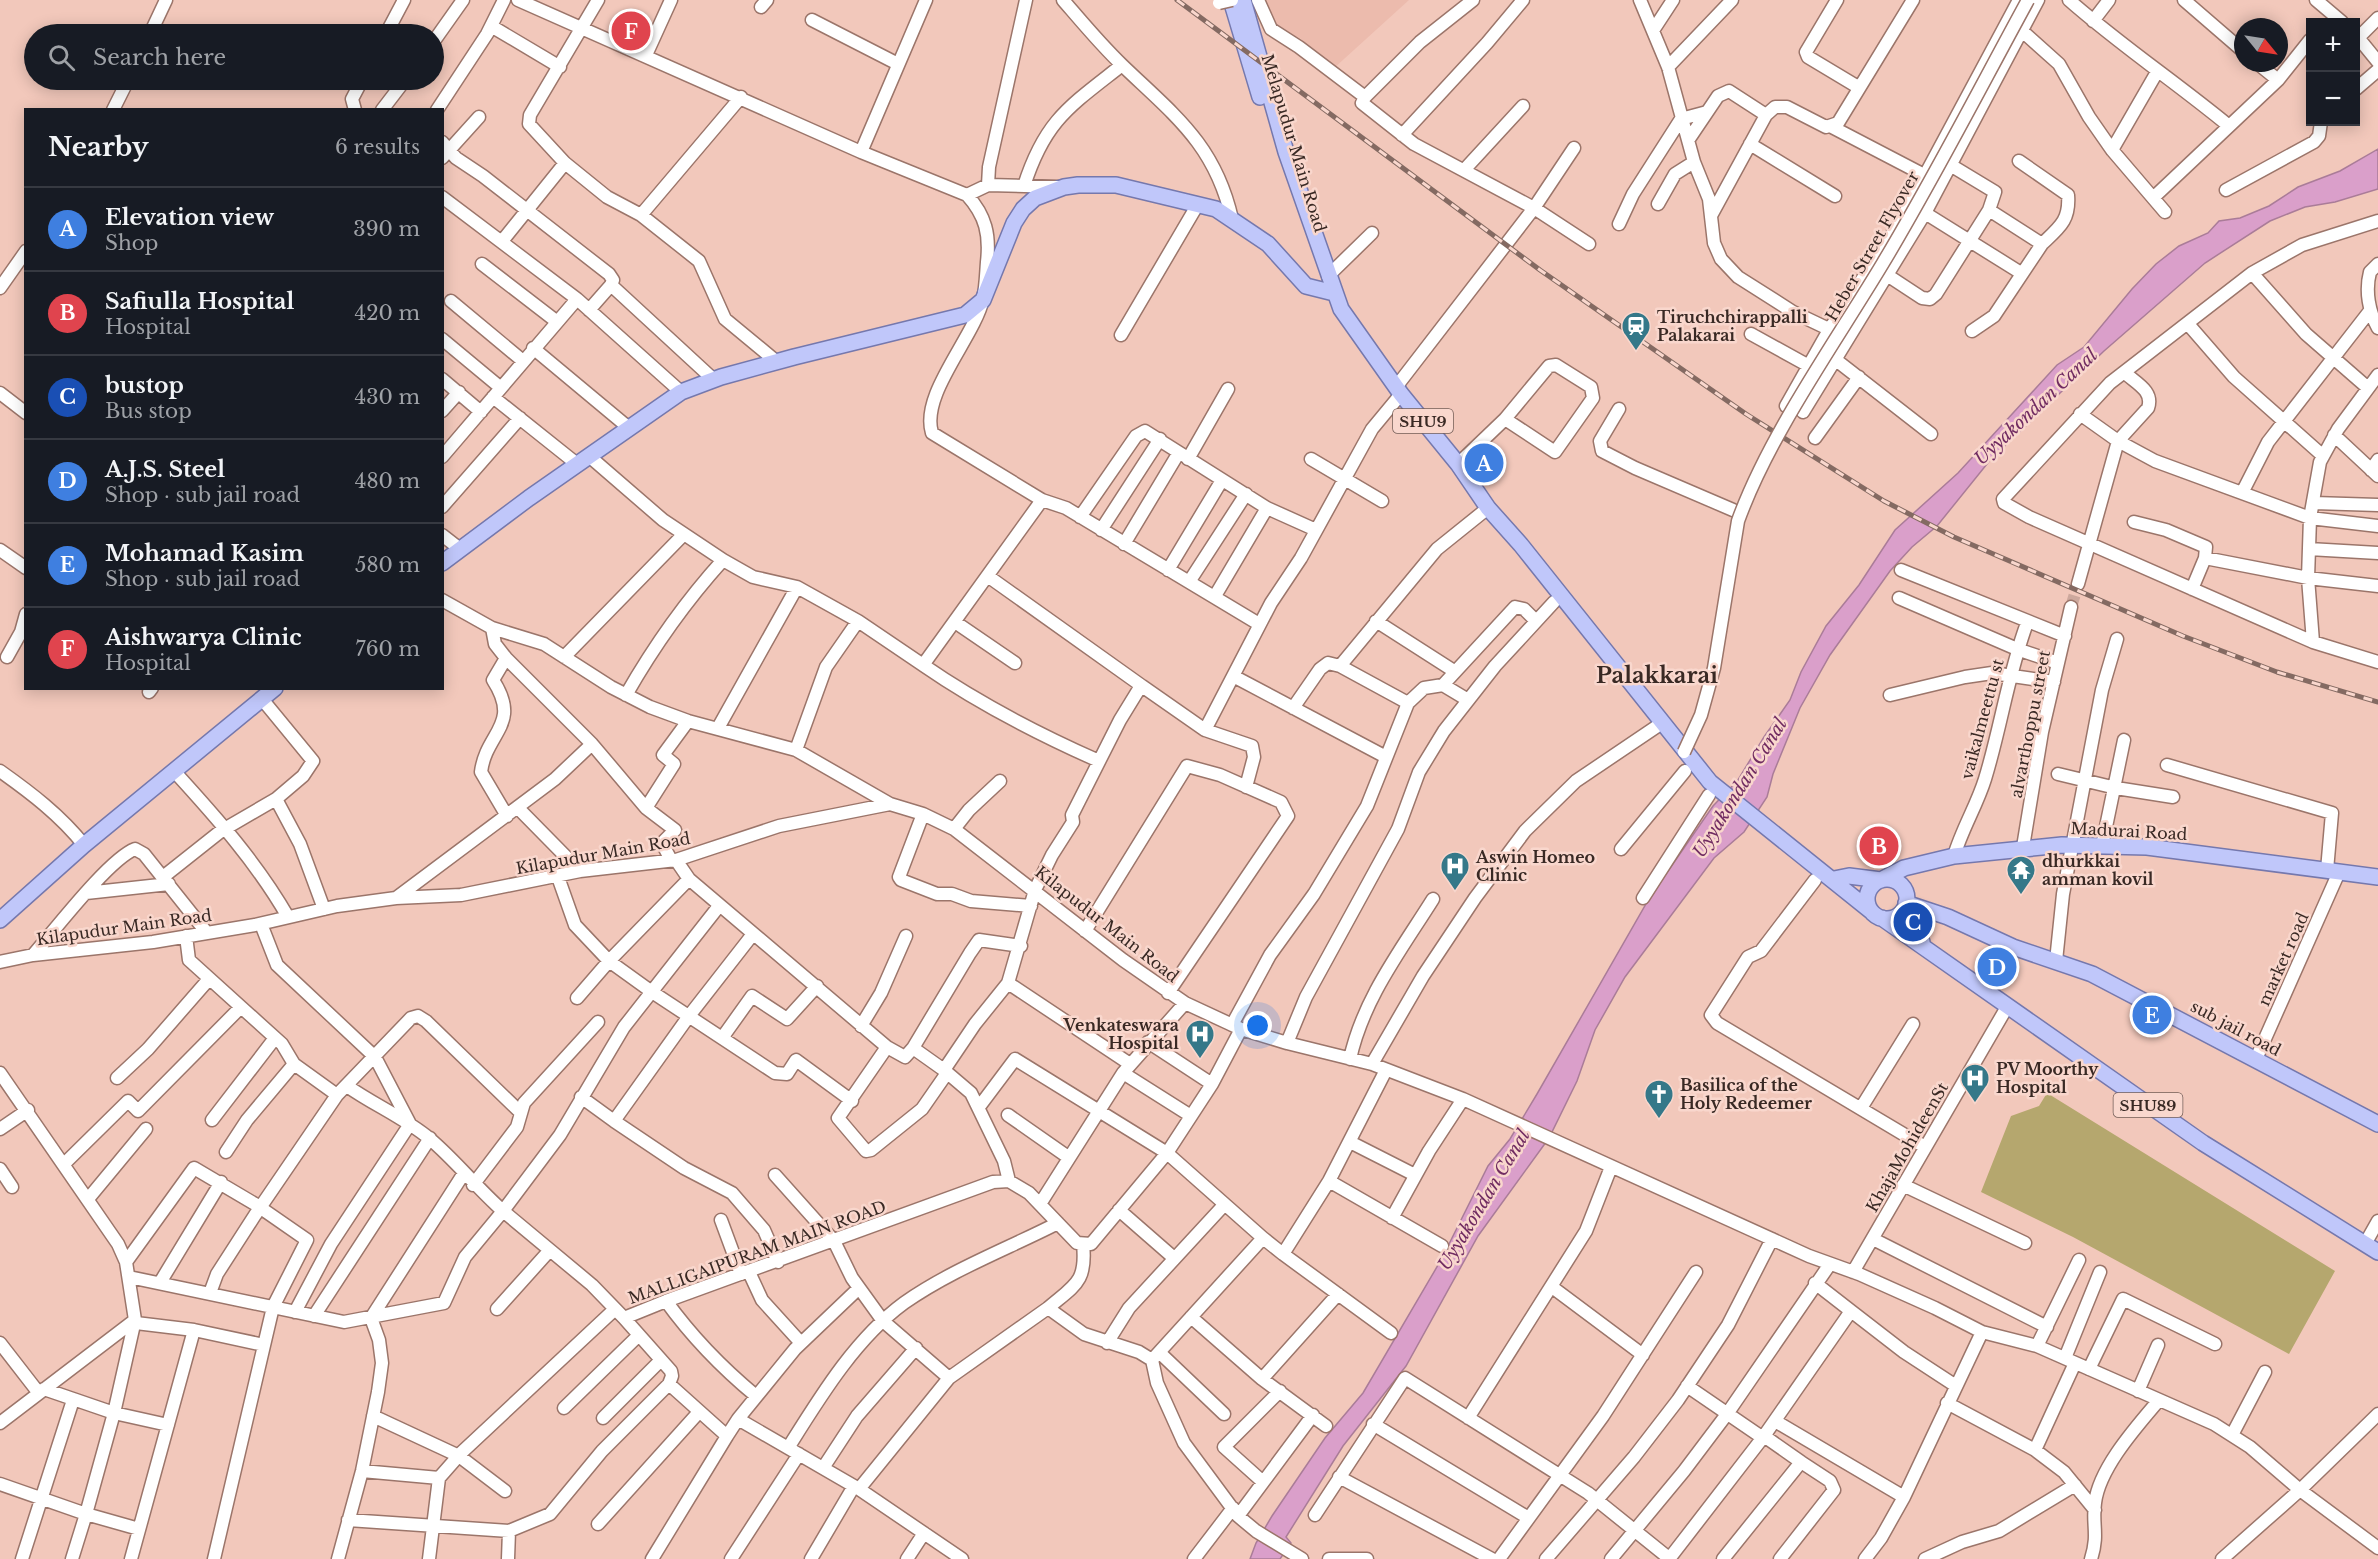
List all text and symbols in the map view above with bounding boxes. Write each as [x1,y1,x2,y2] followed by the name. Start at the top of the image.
[612,9,650,54] pin: F
[2234,18,2288,72] north arrow
[2306,18,2360,126] map controls
[2306,18,2360,72] button: +
[24,24,444,90] search box
[45,41,78,74] icon: search
[93,44,226,71] text: Search here
[1257,52,1331,235] street label: Melapudur Main Road
[2306,72,2360,126] button: −
[48,131,149,163] text: Nearby
[335,135,420,159] text: 6 results
[1821,167,1923,325] street label: Heber Street Flyover
[105,204,274,231] text: Elevation view
[59,217,76,241] text: A
[353,217,420,241] text: 390 m
[105,231,158,255] text: Shop
[105,288,294,315] text: Safiulla Hospital
[60,301,75,325] text: B
[355,301,420,325] text: 420 m
[1657,307,1808,345] place label: Tiruchchirappalli Palakarai
[1620,310,1652,352] station icon: Tiruchchirappalli Palakarai
[105,315,191,339] text: Hospital
[1970,344,2102,470] water label: Uyyakondan Canal
[105,372,184,399] text: bustop
[59,385,76,409] text: C
[355,385,420,409] text: 430 m
[105,399,192,423] text: Bus stop
[1393,409,1453,433] road number: SHU9
[1464,440,1504,486] pin: A
[105,456,225,483] text: A.J.S. Steel
[58,469,77,493] text: D
[355,469,420,493] text: 480 m
[105,483,300,507] text: Shop · sub jail road
[105,540,304,567] text: Mohamad Kasim
[60,553,75,577] text: E
[355,553,420,577] text: 580 m
[105,567,300,591] text: Shop · sub jail road
[105,624,302,651] text: Aishwarya Clinic
[61,637,74,661] text: F
[356,637,420,661] text: 760 m
[2006,649,2054,799] street label: alvarthoppu street
[105,651,191,675] text: Hospital
[1956,656,2008,782] street label: vaikalmeettu st
[1596,662,1718,689] district label: Palakkarai
[1688,714,1792,862] water label: Uyyakondan Canal
[2070,818,2188,844] street label: Madurai Road
[1860,824,1898,868] pin: B
[514,828,692,878] street label: Kilapudur Main Road
[1475,847,1595,885] place label: Aswin Homeo Clinic
[1439,850,1471,892] hospital icon: Aswin Homeo Clinic
[2042,851,2154,889] place label: dhurkkai amman kovil
[2005,854,2037,896] temple icon: dhurkkai amman kovil
[1031,862,1183,986] street label: Kilapudur Main Road
[1894,900,1932,944] pin: C
[35,905,213,949] street label: Kilapudur Main Road
[2253,909,2313,1009] street label: market road
[1978,944,2016,990] pin: D
[2132,992,2172,1038] pin: E
[2187,996,2285,1060] street label: sub jail road
[1243,1011,1272,1040] your location
[1063,1015,1179,1053] place label: Venkateswara Hospital
[1184,1018,1216,1060] hospital icon: Venkateswara Hospital
[1996,1059,2099,1097] place label: PV Moorthy Hospital
[1959,1062,1991,1104] hospital icon: PV Moorthy Hospital
[1680,1075,1812,1113] place label: Basilica of the Holy Redeemer
[1643,1078,1675,1120] church icon: Basilica of the Holy Redeemer
[1862,1079,1952,1215] street label: KhajaMohideenSt
[2114,1093,2182,1117] road number: SHU89
[1433,1125,1535,1274] water label: Uyyakondan Canal
[625,1196,889,1308] street label: MALLIGAIPURAM MAIN ROAD

